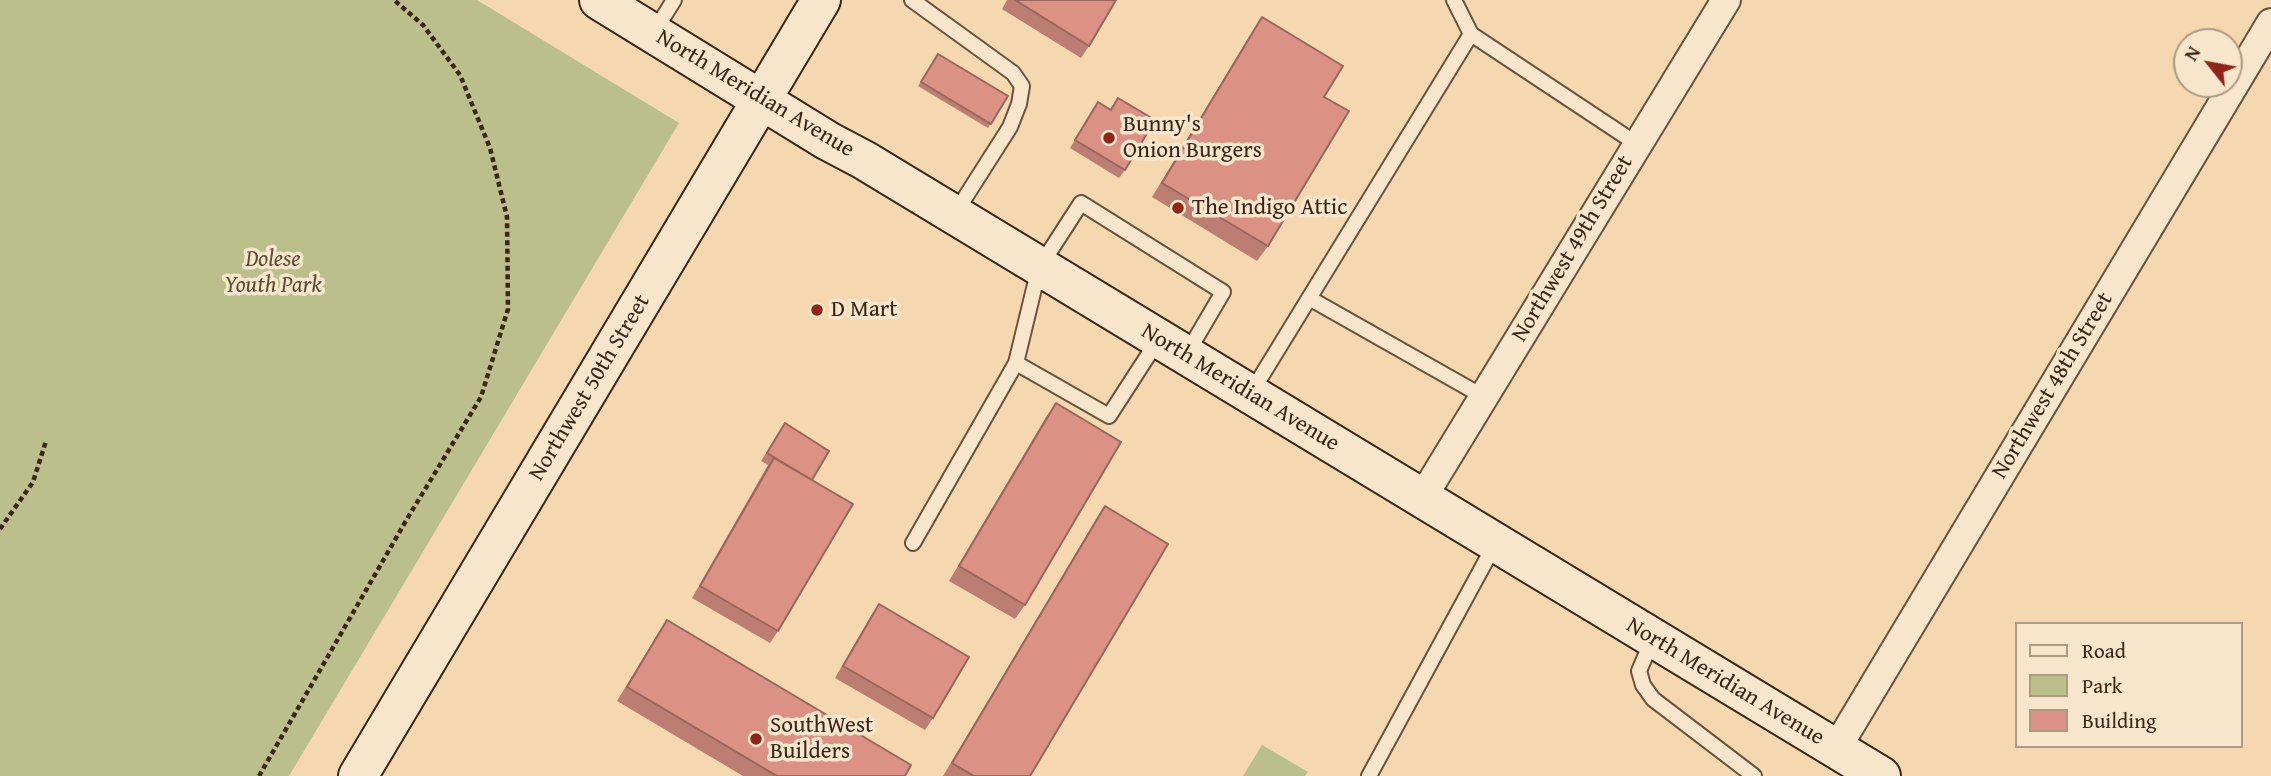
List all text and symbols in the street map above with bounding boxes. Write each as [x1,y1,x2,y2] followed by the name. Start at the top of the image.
[651,24,859,164] street label: North Meridian Avenue
[2173,28,2243,98] north arrow
[2176,41,2207,66] text: N
[1123,111,1262,165] place label: Bunny's Onion Burgers
[1101,130,1117,146] marker: Bunny's Onion Burgers
[1506,151,1640,347] street label: Northwest 49th Street
[1192,194,1347,222] place label: The Indigo Attic
[1170,200,1186,216] marker: The Indigo Attic
[224,246,322,300] park label: Dolese Youth Park
[1986,288,2120,484] street label: Northwest 48th Street
[523,290,657,486] street label: Northwest 50th Street
[831,296,897,324] place label: D Mart
[809,302,825,318] marker: D Mart
[1136,318,1344,458] street label: North Meridian Avenue
[1621,612,1829,752] street label: North Meridian Avenue
[2016,622,2243,748] legend
[2082,635,2126,666] text: Road
[2082,670,2123,701] text: Park
[2082,705,2156,736] text: Building
[770,712,873,766] place label: SouthWest Builders
[748,731,764,747] marker: SouthWest Builders

